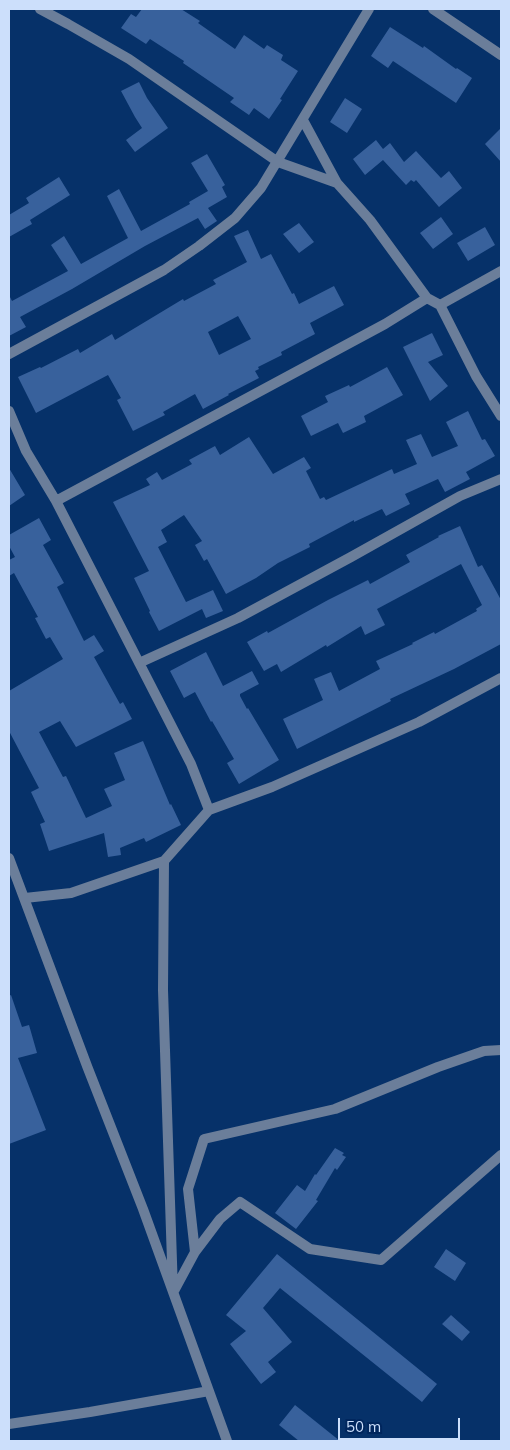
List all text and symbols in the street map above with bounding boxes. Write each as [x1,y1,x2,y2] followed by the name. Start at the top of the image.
[340,1408,462,1440] scale bar
[346,1417,381,1436] text: 50 m

